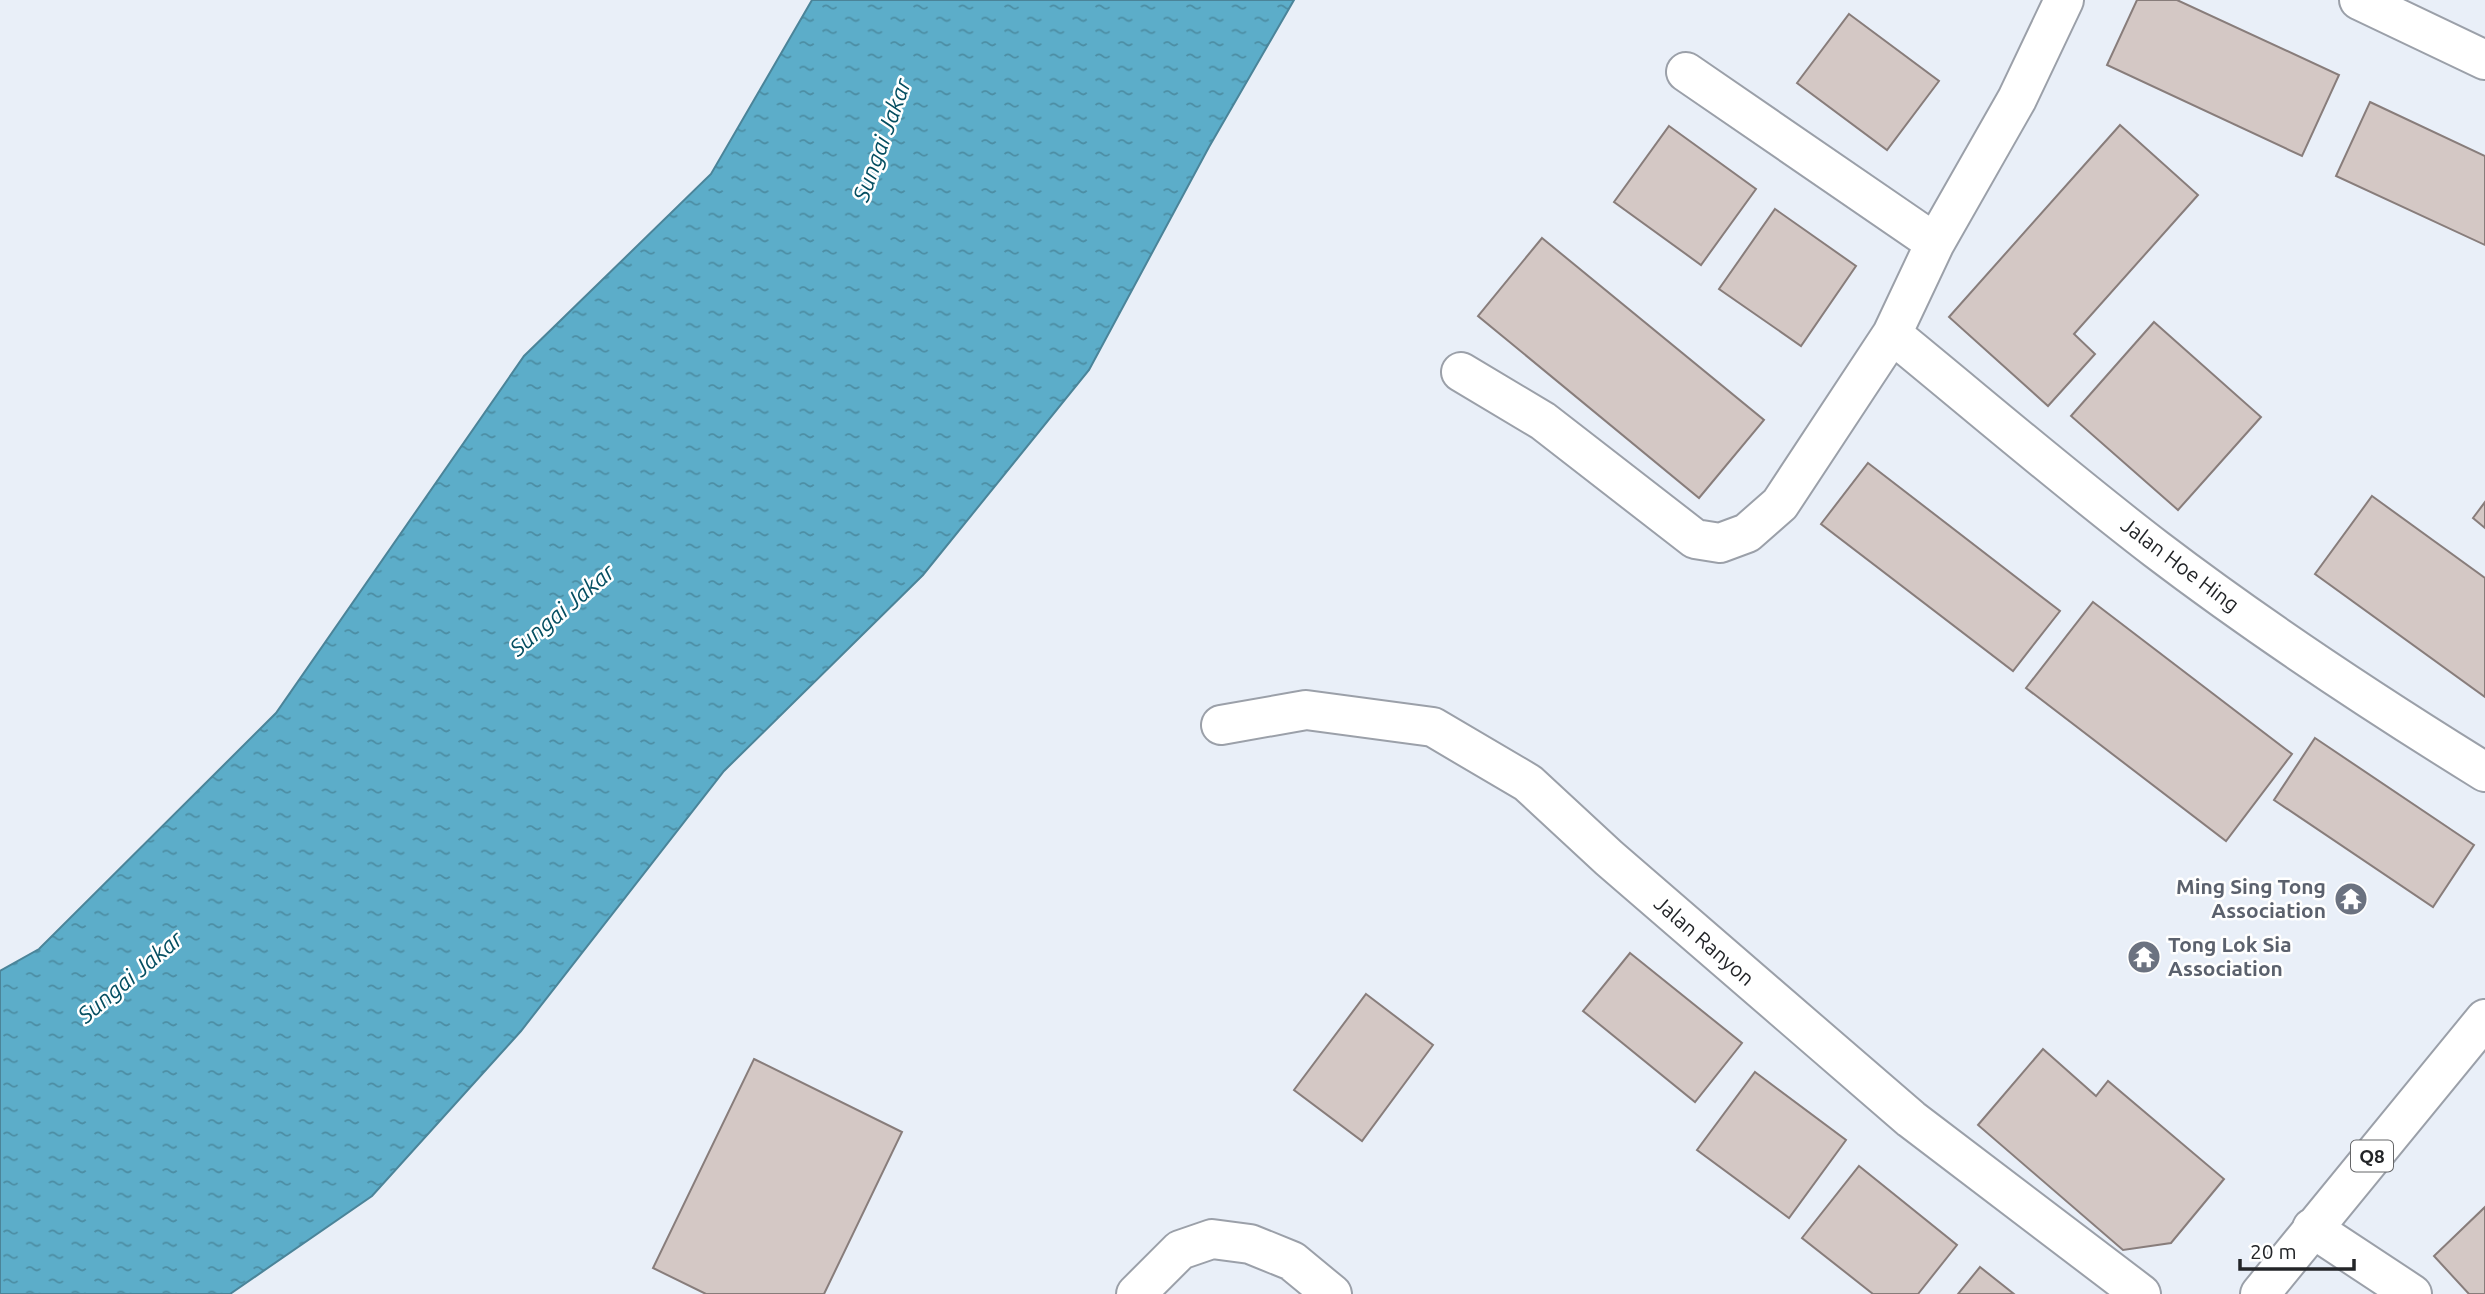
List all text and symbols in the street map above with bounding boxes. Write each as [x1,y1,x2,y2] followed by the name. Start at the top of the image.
[847,74,916,205] water label: Sungai Jakar
[2117,512,2244,616] street label: Jalan Hoe Hing
[504,558,620,661] water label: Sungai Jakar
[2176,874,2326,922] place label: Ming Sing Tong Association
[2332,880,2370,918] temple icon: Ming Sing Tong Association
[1650,890,1759,990] street label: Jalan Ranyon
[72,925,188,1028] water label: Sungai Jakar
[2168,932,2292,980] place label: Tong Lok Sia Association
[2125,938,2163,976] temple icon: Tong Lok Sia Association
[2351,1140,2393,1172] road number: Q8
[2240,1228,2354,1272] scale bar
[2250,1239,2297,1263] text: 20 m

